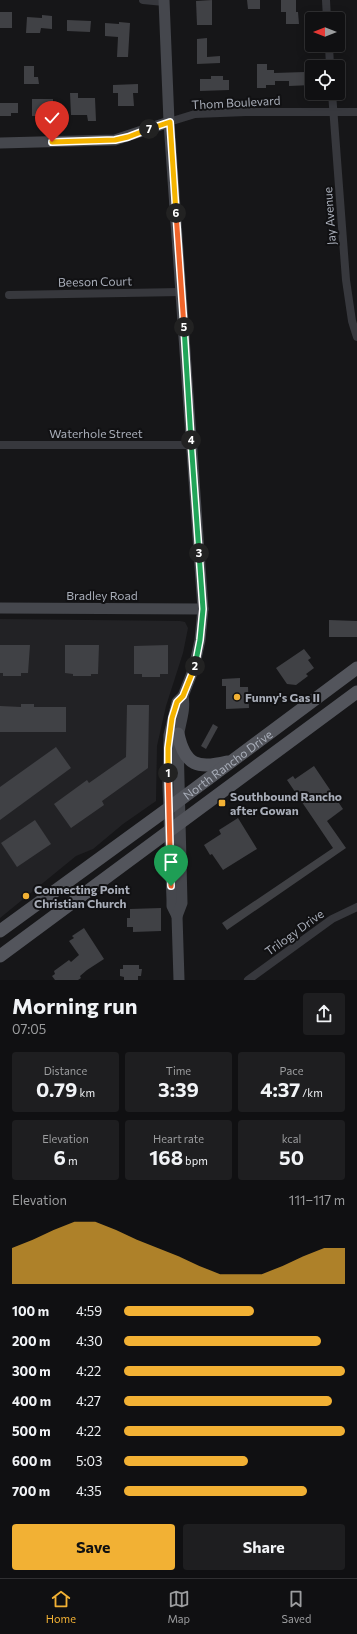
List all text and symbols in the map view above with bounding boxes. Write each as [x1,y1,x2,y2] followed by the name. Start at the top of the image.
[305,12,345,52] north arrow
[305,12,345,100] map controls
[305,60,345,100] button: locate
[191,93,281,111] street label: Thom Boulevard
[35,101,69,142] pin
[41,107,63,129] icon: check
[139,119,159,139] pin: 7
[146,122,152,135] text: 7
[320,186,339,245] street label: Jay Avenue
[166,203,186,223] pin: 6
[173,206,179,219] text: 6
[58,273,132,289] street label: Beeson Court
[174,317,194,337] pin: 5
[181,320,187,333] text: 5
[49,426,143,440] street label: Waterhole Street
[181,430,201,450] pin: 4
[188,433,194,446] text: 4
[189,543,209,563] pin: 3
[196,546,202,559] text: 3
[66,588,138,602] street label: Bradley Road
[185,656,205,676] pin: 2
[192,659,198,672] text: 2
[245,690,320,704] place label: Funny's Gas II
[232,692,242,702] marker: Funny's Gas II
[180,727,275,802] street label: North Rancho Drive
[158,763,178,783] pin: 1
[166,766,170,779] text: 1
[230,789,342,817] place label: Southbound Rancho after Gowan
[217,798,227,808] marker: Southbound Rancho after Gowan
[154,845,188,886] pin
[160,851,182,873] icon: arrive
[34,882,130,910] place label: Connecting Point Christian Church
[21,891,31,901] marker: Connecting Point Christian Church
[262,906,326,958] street label: Trilogy Drive
[12,992,138,1019] text: Morning run
[303,993,345,1035] button: share
[12,1021,46,1037] text: 07:05
[44,1064,87,1077] text: Distance
[166,1064,191,1077] text: Time
[280,1064,303,1077] text: Pace
[36,1077,77,1101] text: 0.79
[158,1077,199,1101] text: 3:39
[260,1077,300,1101] text: 4:37
[77,1086,95,1099] text: km
[300,1086,323,1099] text: /km
[42,1132,89,1145] text: Elevation
[153,1132,204,1145] text: Heart rate
[282,1132,301,1145] text: kcal
[53,1145,66,1169] text: 6
[149,1145,183,1169] text: 168
[279,1145,304,1169] text: 50
[66,1154,78,1167] text: m
[183,1154,208,1167] text: bpm
[12,1192,67,1208] text: Elevation
[289,1192,345,1208] text: 111–117 m
[12,1303,49,1319] text: 100 m
[76,1303,102,1319] text: 4:59
[12,1333,50,1349] text: 200 m
[76,1333,103,1349] text: 4:30
[12,1363,51,1379] text: 300 m
[76,1363,101,1379] text: 4:22
[12,1393,51,1409] text: 400 m
[76,1393,101,1409] text: 4:27
[12,1423,51,1439] text: 500 m
[76,1423,101,1439] text: 4:22
[12,1453,51,1469] text: 600 m
[76,1453,102,1469] text: 5:03
[12,1483,50,1499] text: 700 m
[76,1483,102,1499] text: 4:35
[12,1524,175,1570] button: Save
[183,1524,345,1570] button: Share
[46,1588,76,1625] tab: Home
[167,1588,190,1625] tab: Map
[282,1588,311,1625] tab: Saved

